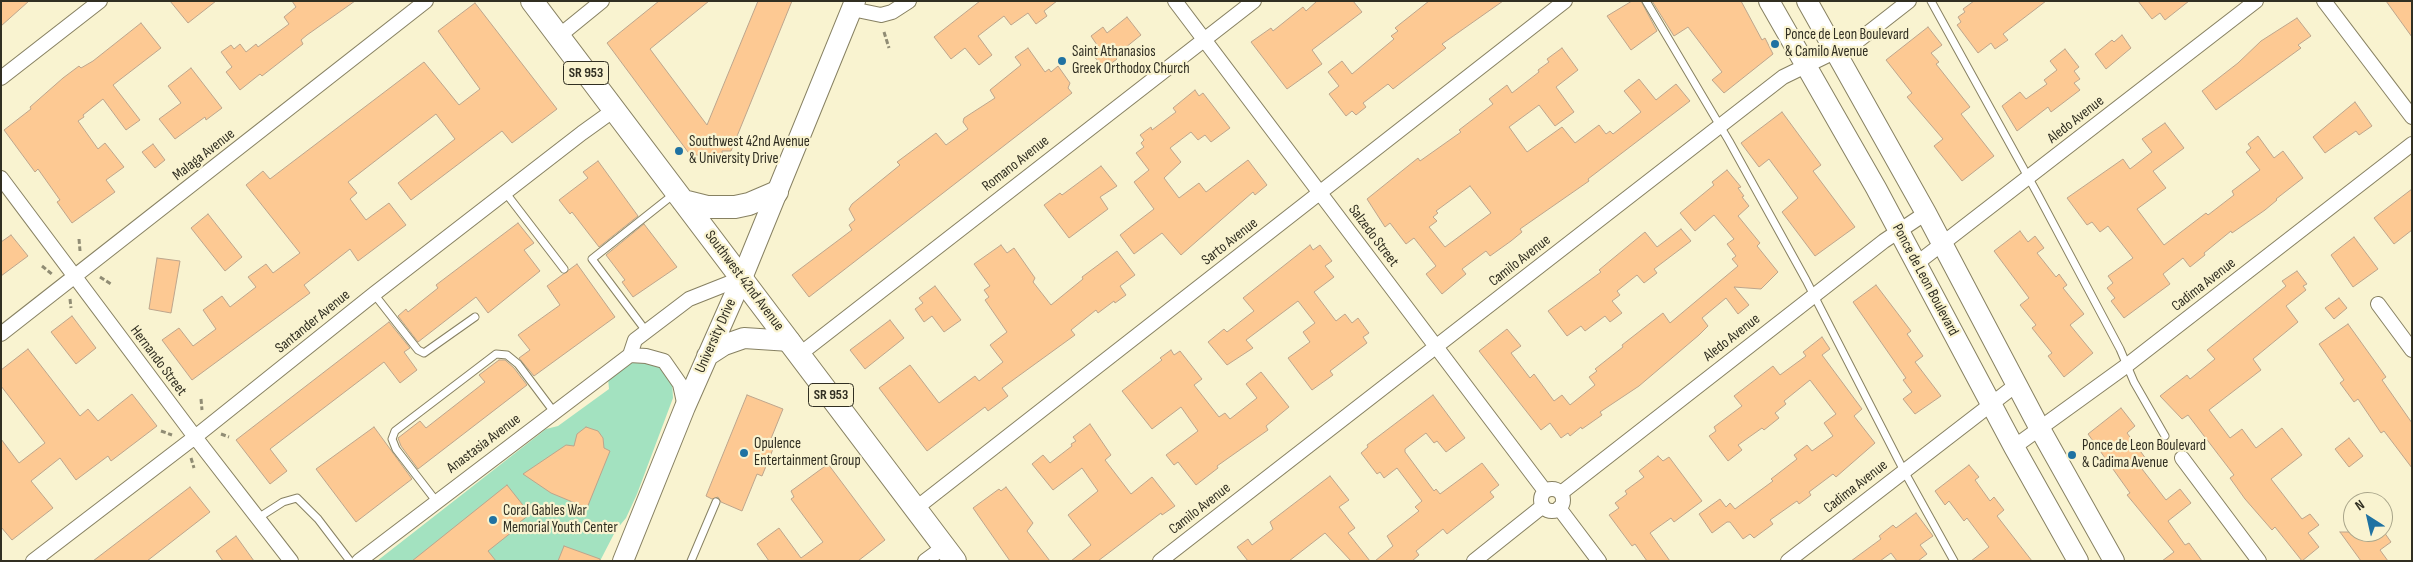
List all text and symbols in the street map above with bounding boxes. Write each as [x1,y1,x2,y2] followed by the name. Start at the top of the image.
[1785,26,1909,61] place label: Ponce de Leon Boulevard & Camilo Avenue
[1769,38,1781,50] marker: Ponce de Leon Boulevard & Camilo Avenue
[1072,43,1190,78] place label: Saint Athanasios Greek Orthodox Church
[1056,55,1068,67] marker: Saint Athanasios Greek Orthodox Church
[564,62,608,84] road number: SR 953
[2044,92,2108,148] street label: Aledo Avenue
[169,125,239,185] street label: Malaga Avenue
[979,132,1053,196] street label: Romano Avenue
[689,133,810,168] place label: Southwest 42nd Avenue & University Drive
[673,145,685,157] marker: Southwest 42nd Avenue & University Drive
[1344,202,1402,270] street label: Salzedo Street
[1198,214,1262,270] street label: Sarto Avenue
[1888,221,1962,339] street label: Ponce de Leon Boulevard
[700,227,788,335] street label: Southwest 42nd Avenue
[1486,231,1554,291] street label: Camilo Avenue
[2168,254,2240,316] street label: Cadima Avenue
[272,286,354,358] street label: Santander Avenue
[692,296,740,376] street label: University Drive
[1700,310,1764,366] street label: Aledo Avenue
[126,322,190,400] street label: Hernando Street
[808,384,854,406] road number: SR 953
[444,410,524,478] street label: Anastasia Avenue
[754,435,861,470] place label: Opulence Entertainment Group
[2082,437,2206,472] place label: Ponce de Leon Boulevard & Cadima Avenue
[738,447,750,459] marker: Opulence Entertainment Group
[2066,449,2078,461] marker: Ponce de Leon Boulevard & Cadima Avenue
[1820,456,1892,518] street label: Cadima Avenue
[1166,479,1234,539] street label: Camilo Avenue
[2343,492,2393,542] north arrow
[2352,496,2368,514] text: N
[503,502,618,537] place label: Coral Gables War Memorial Youth Center
[487,514,499,526] marker: Coral Gables War Memorial Youth Center

